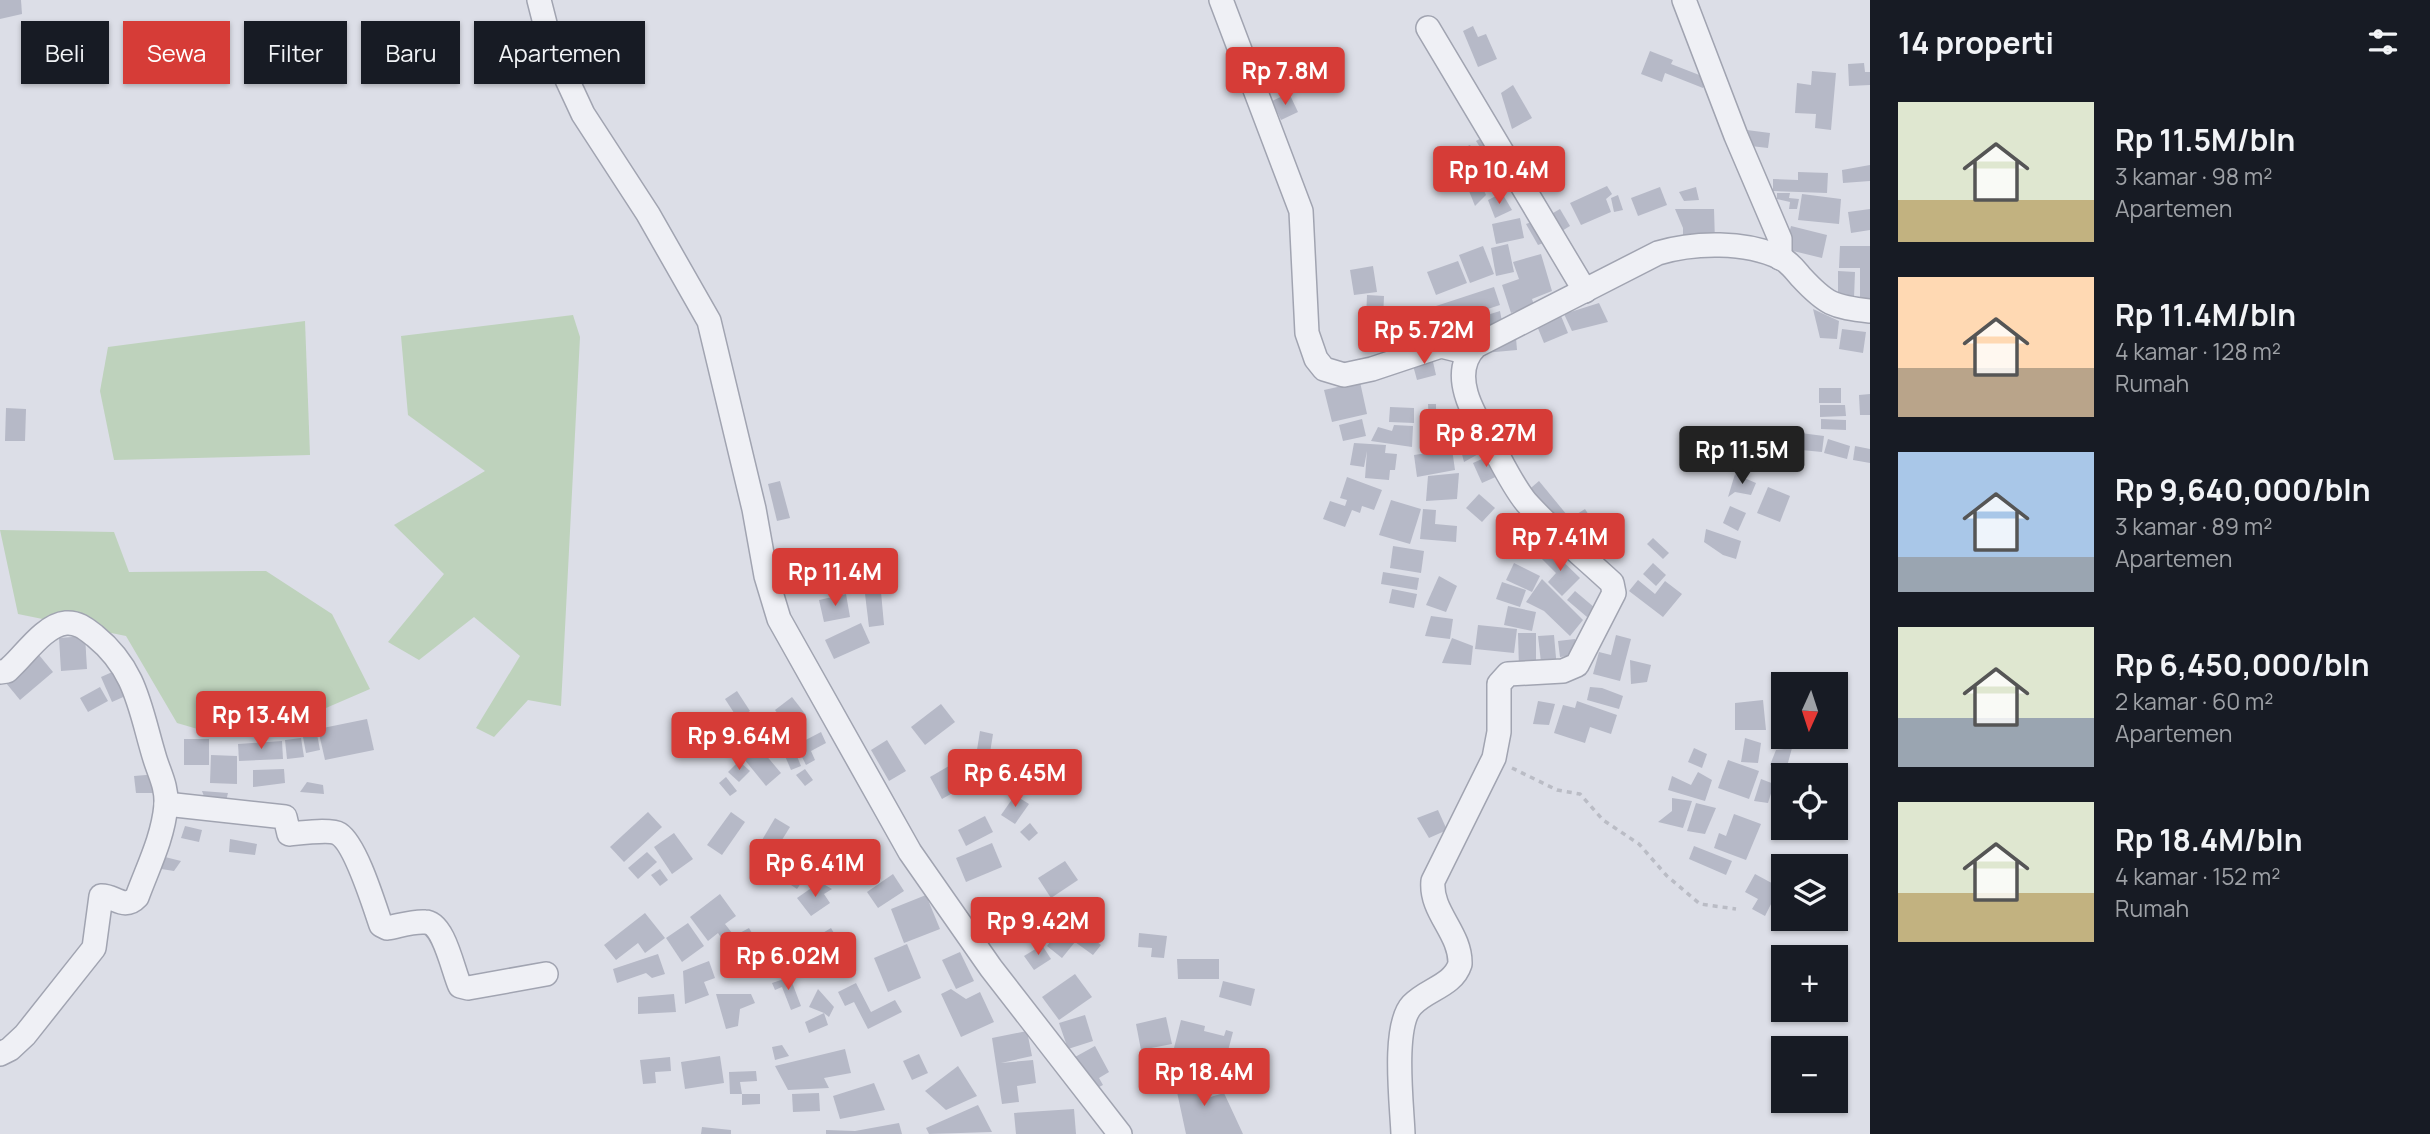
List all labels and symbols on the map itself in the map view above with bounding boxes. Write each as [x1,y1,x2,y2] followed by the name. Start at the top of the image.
[1220,48,1350,107] pin: Rp 7.8M
[1427,146,1571,206] pin: Rp 10.4M
[1352,306,1496,366] pin: Rp 5.72M
[1414,410,1558,469] pin: Rp 8.27M
[1670,426,1814,486] pin: Rp 11.5M
[1488,514,1632,573] pin: Rp 7.41M
[763,548,907,608] pin: Rp 11.4M
[1771,672,1848,749] north arrow
[189,692,333,751] pin: Rp 13.4M
[667,712,811,772] pin: Rp 9.64M
[943,750,1087,809] pin: Rp 6.45M
[743,839,887,899] pin: Rp 6.41M
[966,898,1110,957] pin: Rp 9.42M
[716,932,860,992] pin: Rp 6.02M
[1132,1048,1276,1108] pin: Rp 18.4M

